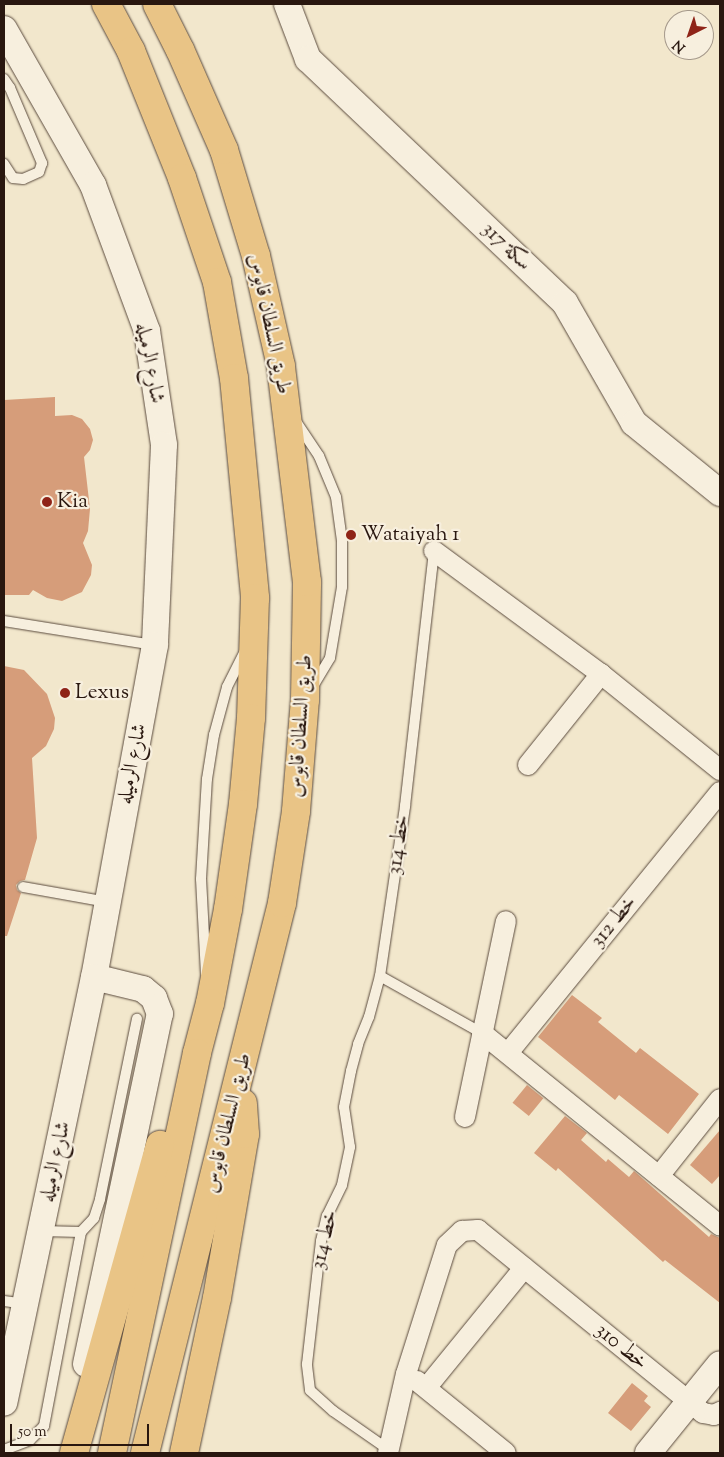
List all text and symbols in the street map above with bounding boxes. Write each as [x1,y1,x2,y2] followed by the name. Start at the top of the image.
[664,10,714,60] north arrow
[669,34,691,57] text: N
[476,217,536,277] street label: سكة 317
[242,251,296,397] street label: طريق السلطان قابوس
[129,320,169,406] street label: شارع الرميله
[57,489,88,515] place label: Kia
[41,496,53,508] marker: Kia
[361,522,459,548] place label: Wataiyah 1
[345,529,357,541] marker: Wataiyah 1
[283,654,319,798] street label: طريق السلطان قابوس
[75,680,129,706] place label: Lexus
[59,687,71,699] marker: Lexus
[113,721,153,807] street label: شارع الرميله
[382,813,416,877] street label: خط 314
[586,891,642,953] street label: خط 312
[198,1051,258,1195] street label: طريق السلطان قابوس
[35,1119,77,1205] street label: شارع الرميله
[306,1208,344,1272] street label: خط 314
[590,1318,652,1376] street label: خط 310
[12,1414,151,1446] scale bar
[18,1422,47,1443] text: 50 m

